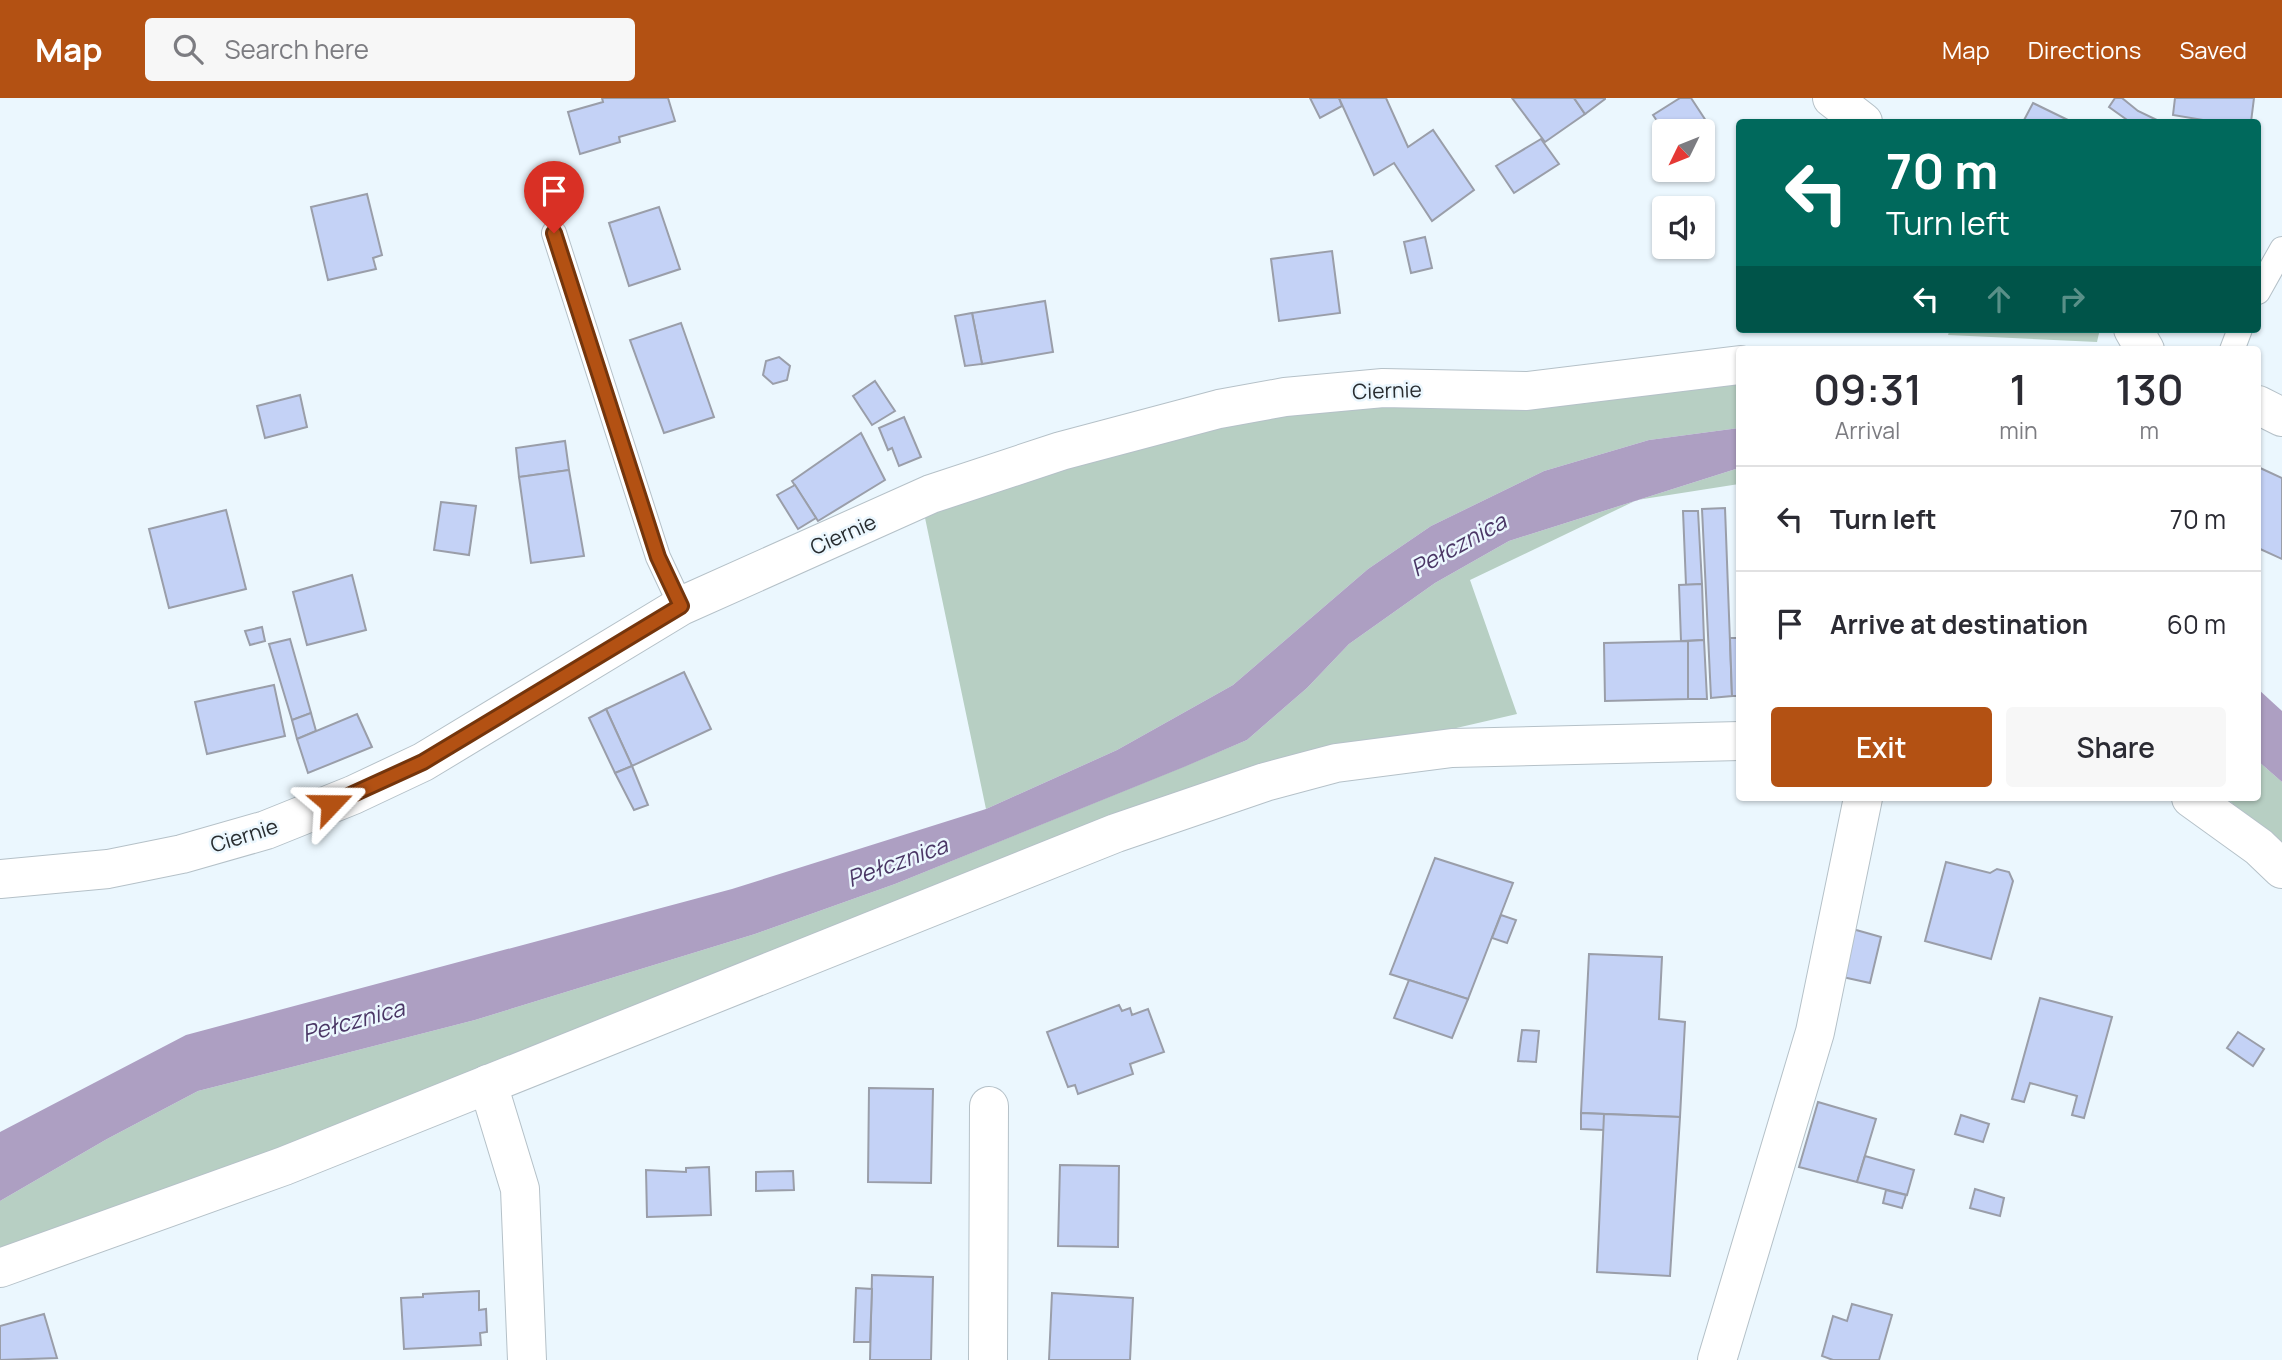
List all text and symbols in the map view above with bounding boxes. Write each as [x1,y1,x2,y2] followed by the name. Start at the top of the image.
[145,18,635,81] search box
[35,27,103,72] text: Map
[169,30,207,68] icon: search
[225,31,369,67] text: Search here
[1942,33,1990,66] text: Map
[2028,33,2141,66] text: Directions
[2179,33,2247,66] text: Saved
[1652,119,1715,182] north arrow
[1652,119,1715,259] map controls
[1886,137,1998,204] text: 70 m
[1771,147,1862,238] icon: left
[524,161,584,233] pin
[535,172,573,210] icon: arrive
[1652,196,1715,259] button: sound
[1886,201,2010,245] text: Turn left
[1907,280,1945,318] icon: left
[1980,280,2018,318] icon: ahead
[2053,280,2091,318] icon: right
[1813,360,1922,418] text: 09:31
[2010,360,2027,418] text: 1
[2115,360,2184,418] text: 130
[1352,375,1422,405] street label: Ciernie
[1835,414,1900,446] text: Arrival
[1999,414,2038,446] text: min
[2140,414,2159,446] text: m
[1771,500,1809,538] icon: left
[1830,501,1937,537] text: Turn left
[2170,501,2226,537] text: 70 m
[1404,504,1513,583] water label: Pełcznica
[806,507,880,561] street label: Ciernie
[1771,605,1809,643] icon: arrive
[1830,606,2088,642] text: Arrive at destination
[2167,606,2226,642] text: 60 m
[1771,707,1992,787] button: Exit
[2006,707,2226,787] button: Share
[294,767,368,841] position arrow
[207,811,281,859] street label: Ciernie
[842,828,953,894] water label: Pełcznica
[298,991,409,1049] water label: Pełcznica

